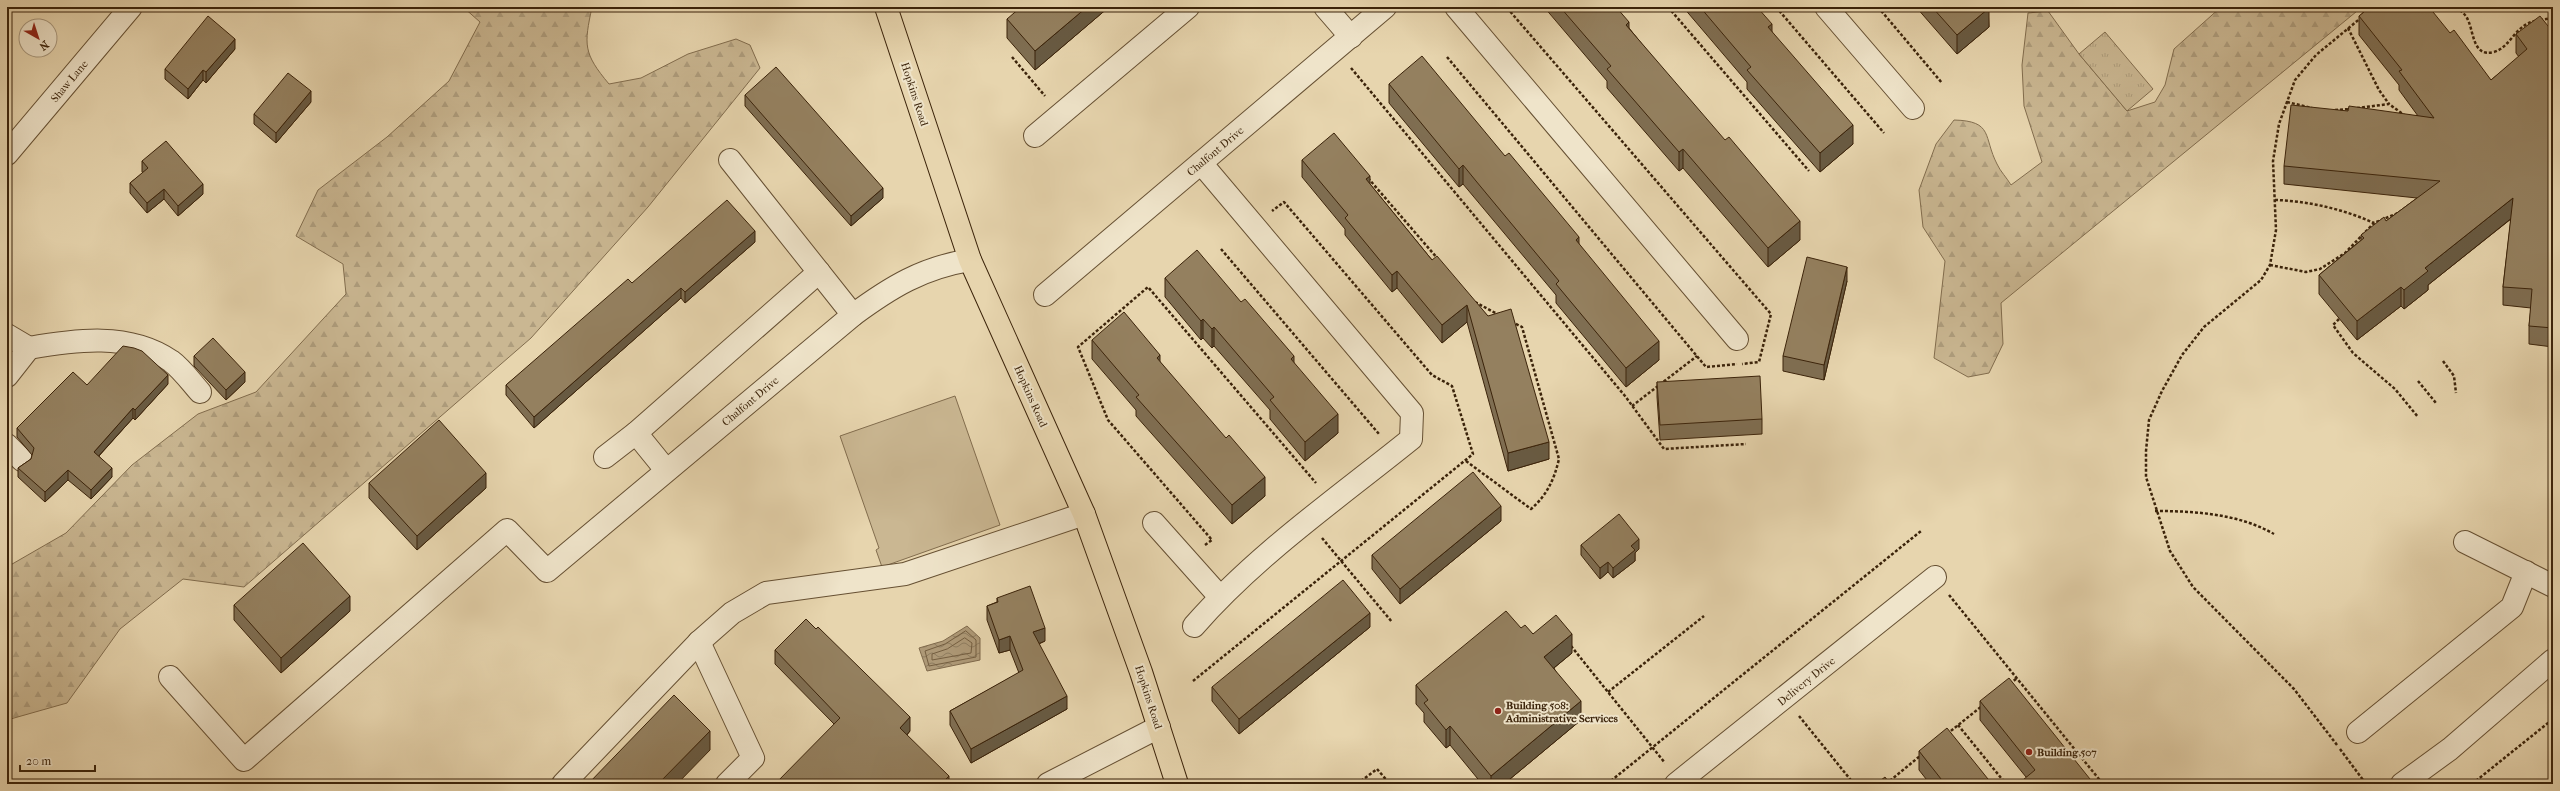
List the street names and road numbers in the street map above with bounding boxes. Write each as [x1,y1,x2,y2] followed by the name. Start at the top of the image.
[48,57,91,105] street label: Shaw Lane
[898,61,931,129] street label: Hopkins Road
[1184,124,1247,179] street label: Chalfont Drive
[1011,363,1050,430] street label: Hopkins Road
[719,374,782,429] street label: Chalfont Drive
[1775,654,1838,709] street label: Delivery Drive
[1132,664,1165,732] street label: Hopkins Road

